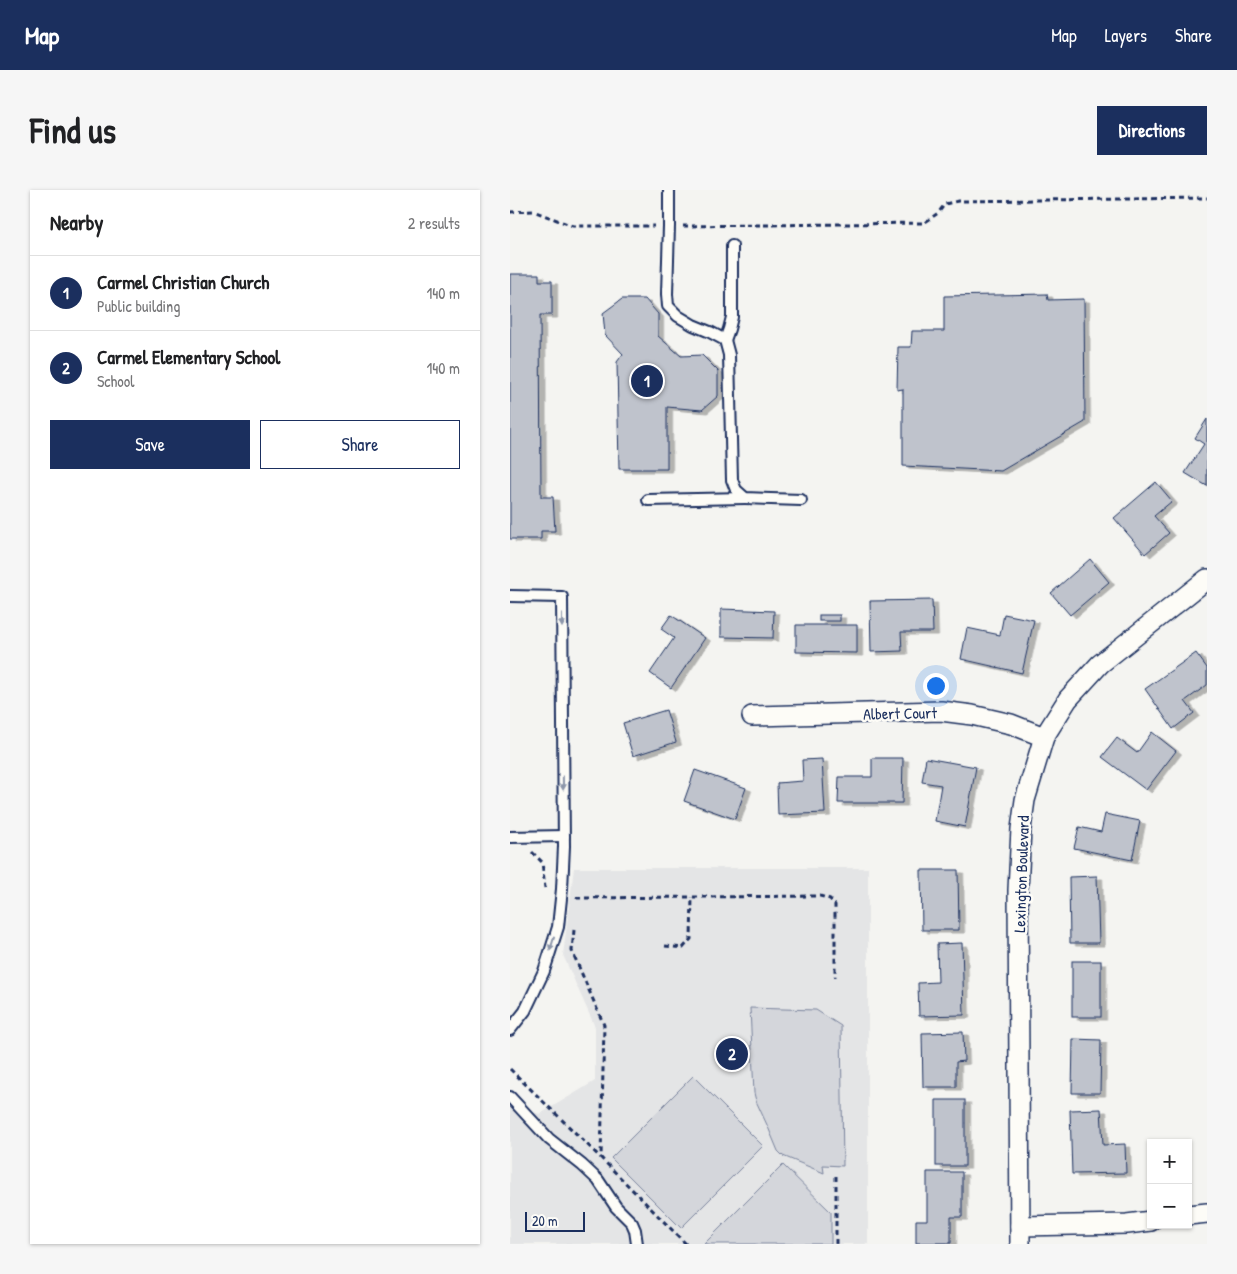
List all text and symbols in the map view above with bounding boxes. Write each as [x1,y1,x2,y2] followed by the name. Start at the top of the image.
[25,19,59,51] text: Map
[1051,23,1077,48] text: Map
[1105,23,1147,48] text: Layers
[1175,23,1212,48] text: Share
[1097,106,1207,155] button: Directions
[30,107,116,154] text: Find us
[50,208,103,237] text: Nearby
[408,212,460,234] text: 2 results
[97,269,269,295] text: Carmel Christian Church
[63,282,69,304] text: 1
[426,282,460,304] text: 140 m
[97,295,180,317] text: Public building
[97,344,280,370] text: Carmel Elementary School
[62,357,70,379] text: 2
[426,357,460,379] text: 140 m
[631,362,663,400] pin: 1
[97,370,134,392] text: School
[50,420,250,469] button: Save
[260,420,460,469] button: Share
[558,613,566,629] one-way arrow
[923,673,949,699] your location
[863,701,938,725] street label: Albert Court
[560,775,568,791] one-way arrow
[1008,815,1034,933] street label: Lexington Boulevard
[548,937,556,952] one-way arrow
[716,1035,748,1073] pin: 2
[1147,1139,1192,1229] map controls
[1147,1139,1192,1184] button: +
[1147,1184,1192,1229] button: −
[525,1209,585,1232] scale bar
[532,1211,558,1230] text: 20 m

